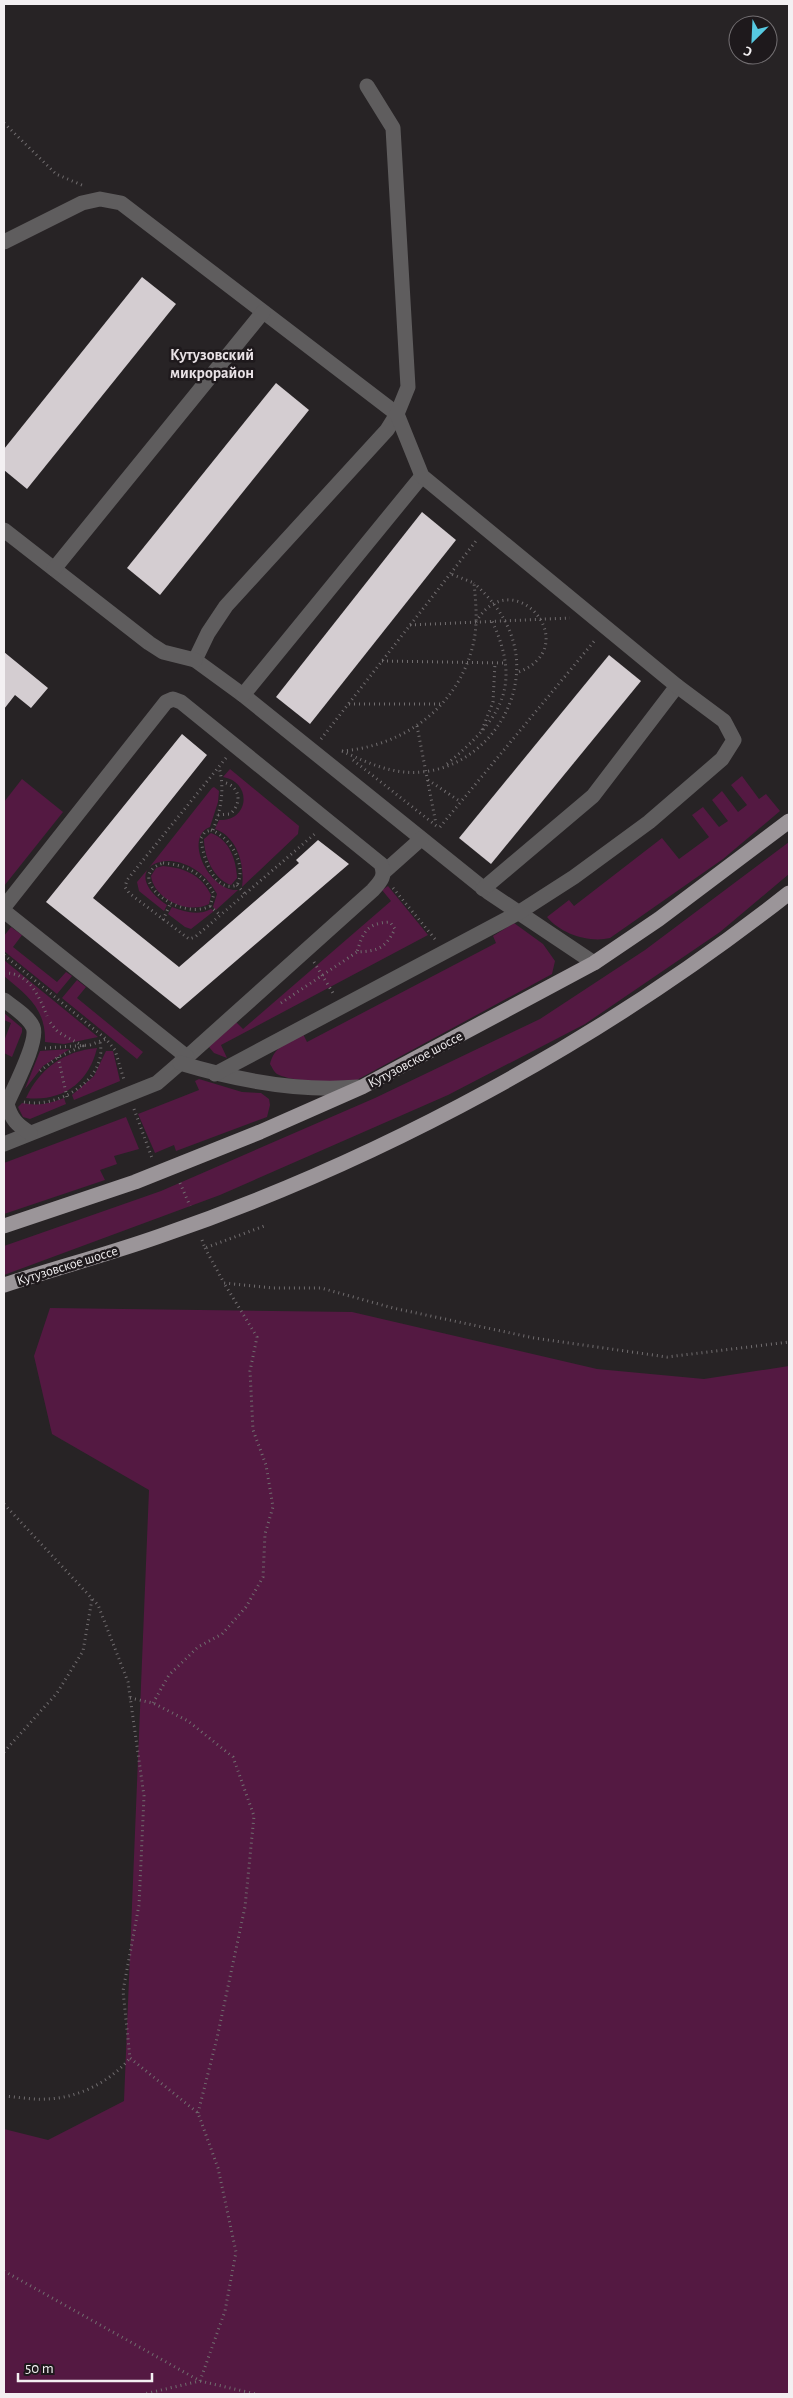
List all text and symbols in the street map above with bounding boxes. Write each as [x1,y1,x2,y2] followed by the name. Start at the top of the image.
[728,15,778,65] north arrow
[742,43,755,59] text: С
[170,347,254,381] district label: Кутузовский микрорайон
[366,1029,465,1091] street label: Кутузовское шоссе
[15,1244,120,1288] street label: Кутузовское шоссе
[18,2350,151,2382] scale bar
[25,2361,54,2376] text: 50 m

